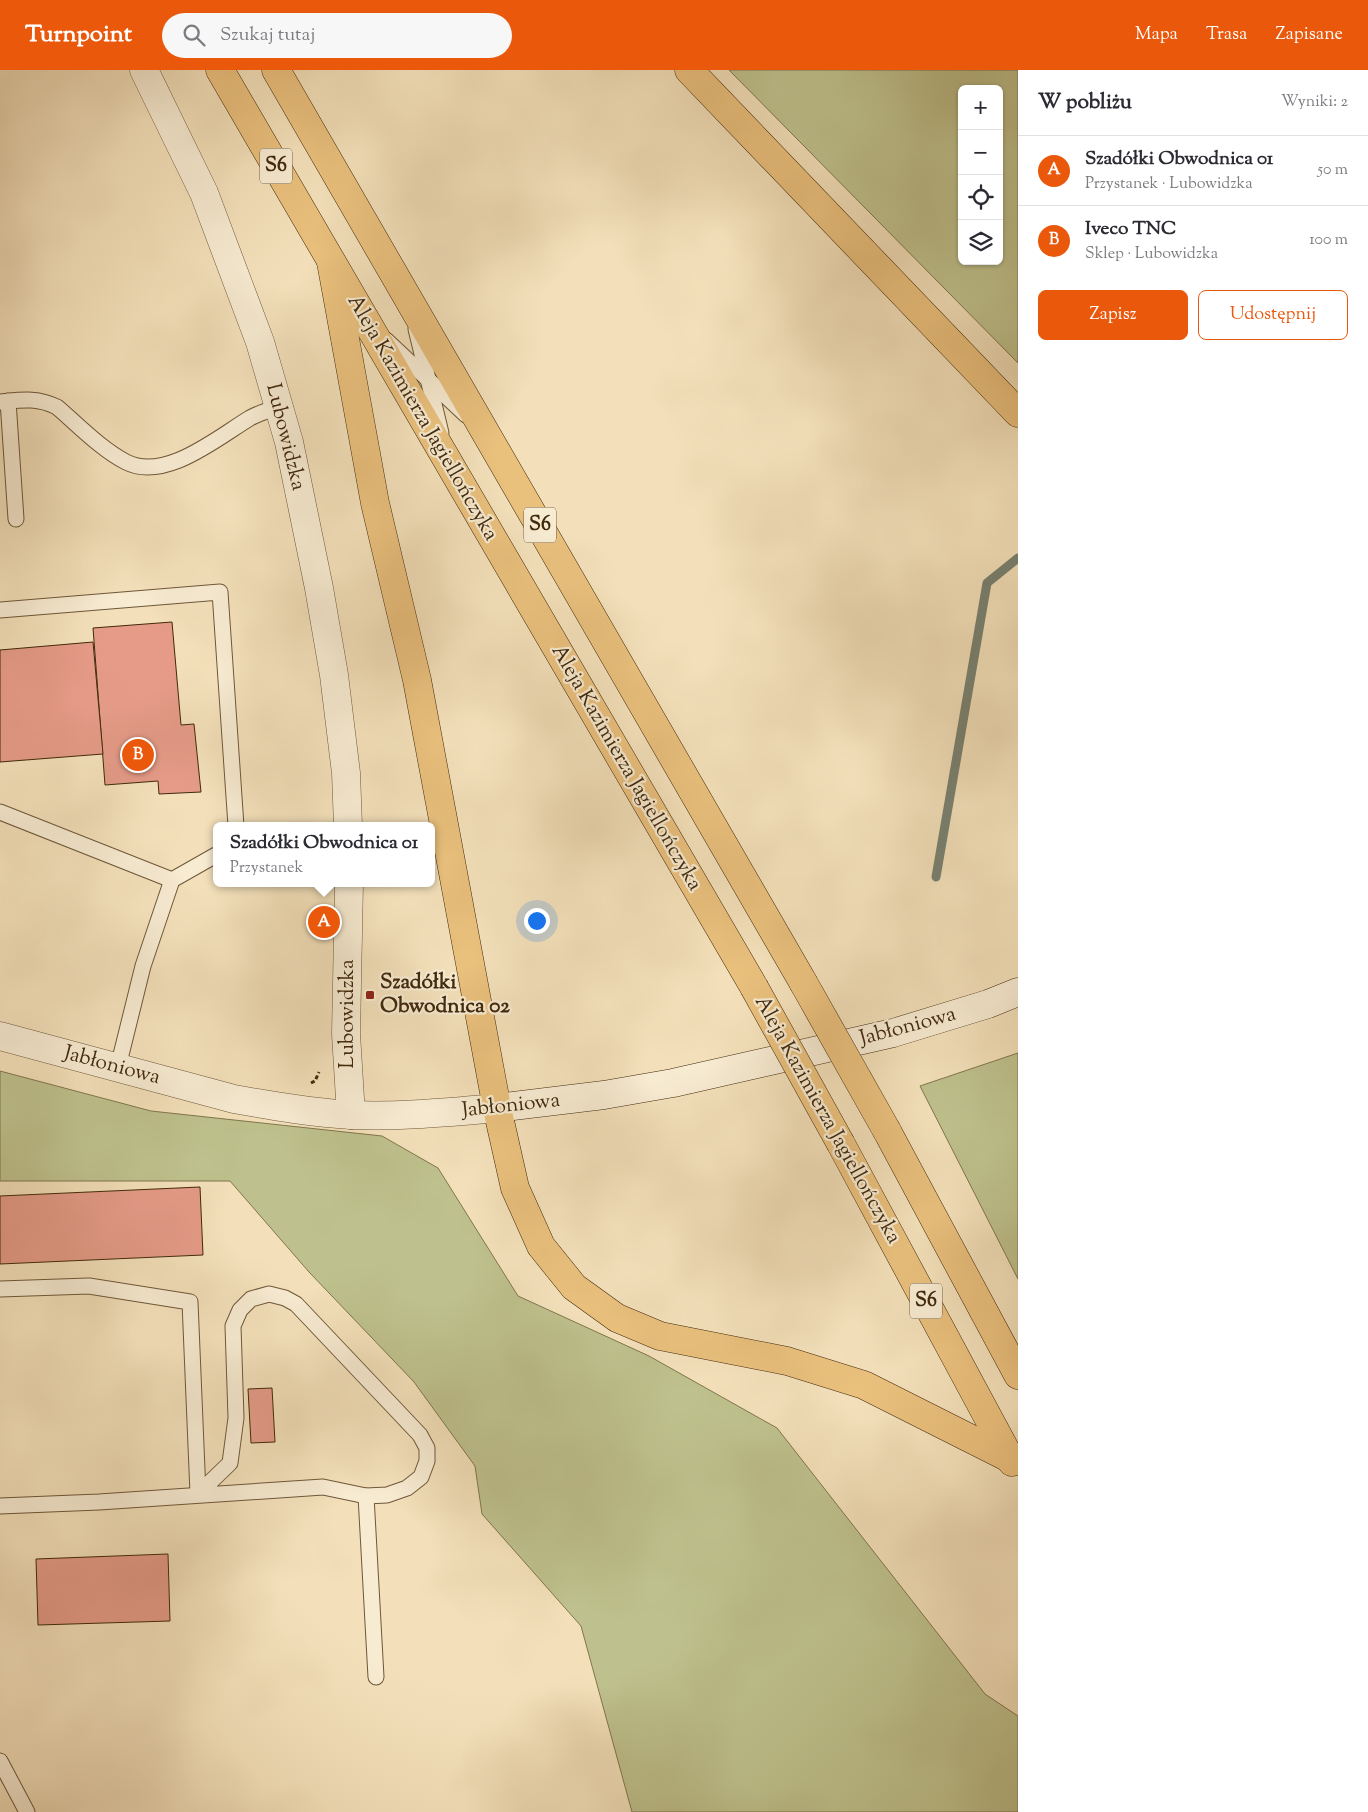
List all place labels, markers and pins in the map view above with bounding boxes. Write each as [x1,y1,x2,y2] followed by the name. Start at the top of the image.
[122,736,154,774] pin: B
[308,903,340,941] pin: A
[380,968,510,1022] place label: Szadółki Obwodnica 02
[364,989,376,1001] marker: Szadółki Obwodnica 02

